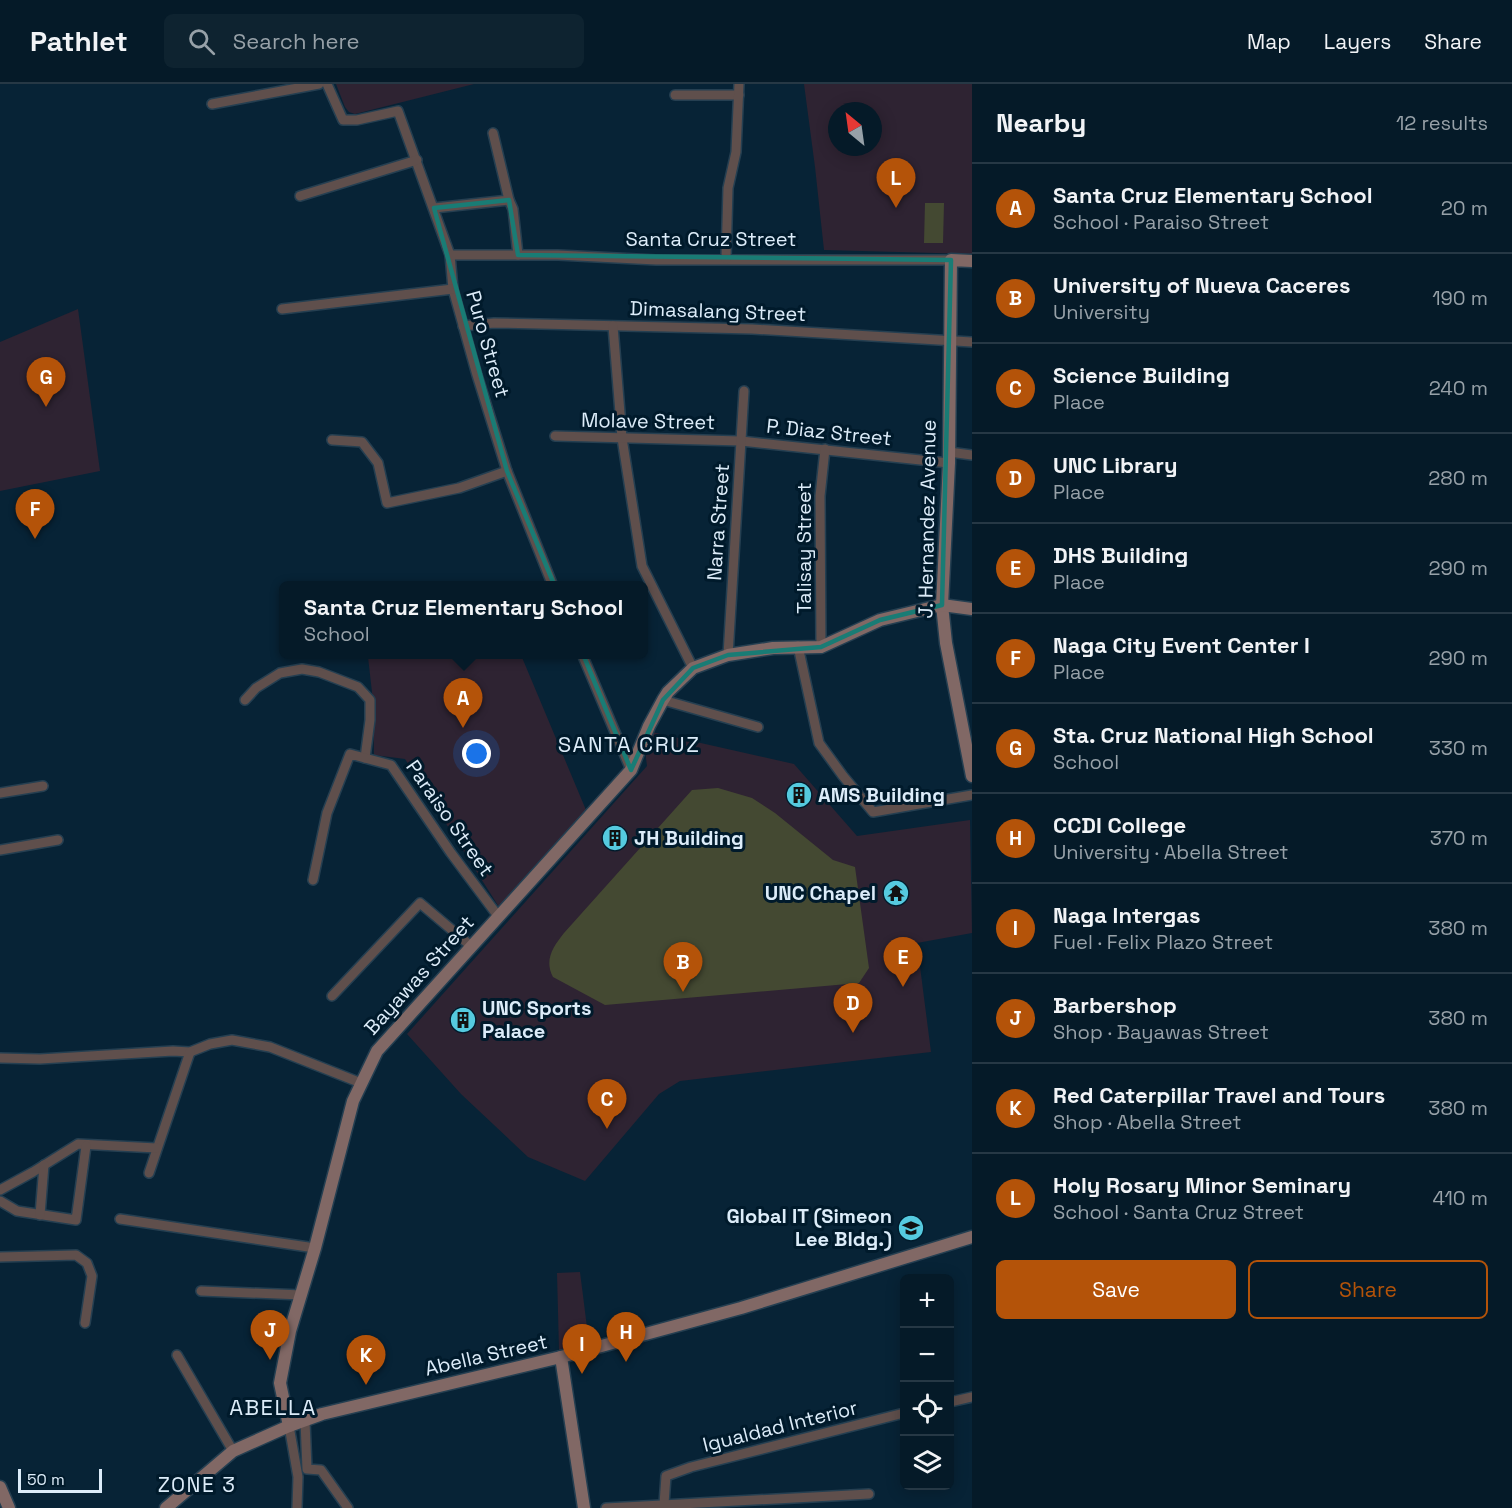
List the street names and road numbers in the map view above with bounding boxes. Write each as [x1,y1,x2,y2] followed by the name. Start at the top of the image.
[626,226,796,252] street label: Santa Cruz Street
[460,288,516,400] street label: Puro Street
[629,295,807,327] street label: Dimasalang Street
[581,407,715,435] street label: Molave Street
[765,413,893,451] street label: P. Diaz Street
[912,419,942,619] street label: J. Hernandez Avenue
[701,463,735,581] street label: Narra Street
[791,482,817,614] street label: Talisay Street
[400,755,500,881] street label: Paraiso Street
[358,910,480,1040] street label: Bayawas Street
[422,1328,550,1382] street label: Abella Street
[700,1394,860,1458] street label: Igualdad Interior

